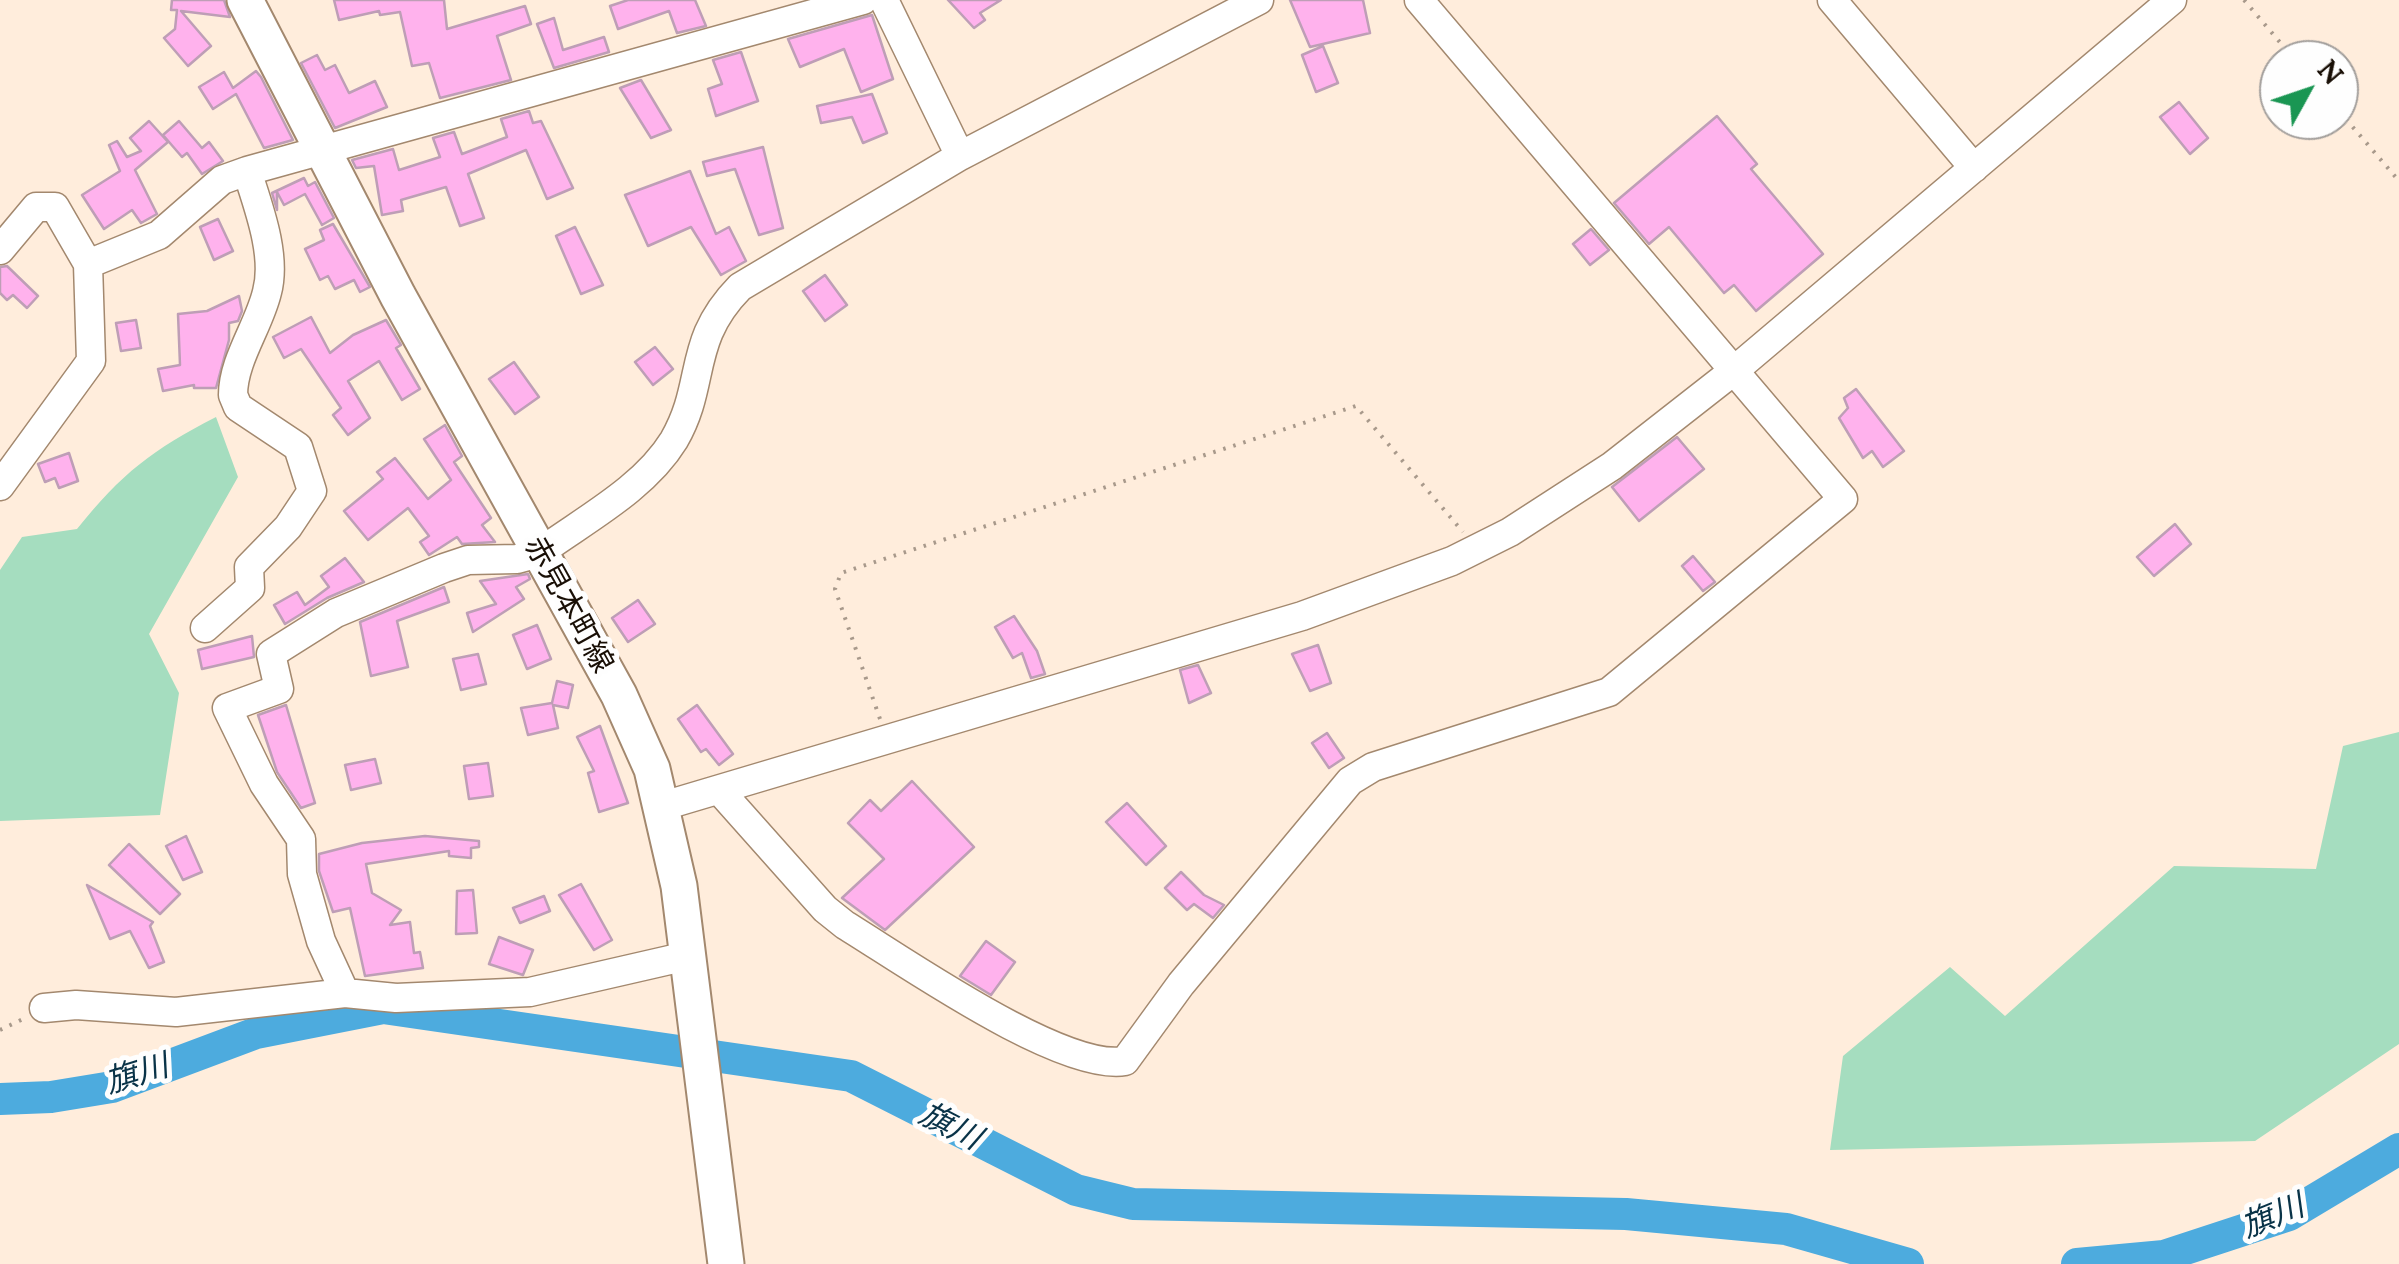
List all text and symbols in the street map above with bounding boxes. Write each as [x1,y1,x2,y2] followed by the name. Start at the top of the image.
[2259,40,2359,140] north arrow
[2310,52,2351,92] text: N
[516,531,620,679] street label: 赤見本町線
[101,1047,173,1103] water label: 旗川
[913,1095,987,1159] water label: 旗川
[2236,1187,2310,1247] water label: 旗川

